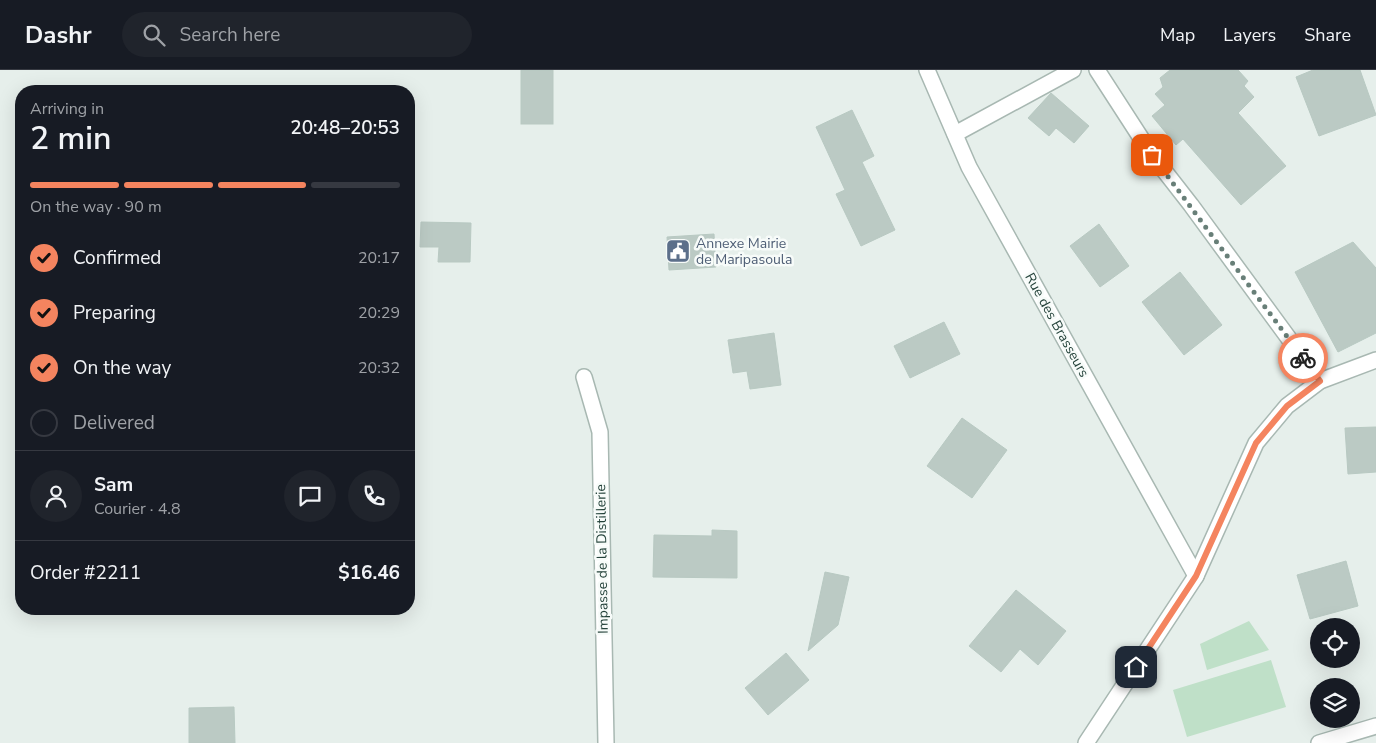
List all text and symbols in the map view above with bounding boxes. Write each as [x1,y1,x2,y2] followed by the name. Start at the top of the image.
[122,12,472,57] search box
[25,19,92,51] text: Dashr
[140,21,168,49] icon: search
[180,22,280,48] text: Search here
[1160,23,1195,47] text: Map
[1223,23,1276,47] text: Layers
[1304,23,1351,47] text: Share
[30,98,104,120] text: Arriving in
[290,115,400,141] text: 20:48–20:53
[30,117,112,160] text: 2 min
[1131,134,1173,176] pin
[1138,141,1166,169] icon: bag
[30,196,162,218] text: On the way · 90 m
[696,234,792,269] place label: Annexe Mairie de Maripasoula
[665,238,691,264] public building icon: Annexe Mairie de Maripasoula
[30,244,58,272] icon: check
[73,245,161,271] text: Confirmed
[358,247,400,269] text: 20:17
[1020,269,1094,381] street label: Rue des Brasseurs
[30,299,58,327] icon: check
[73,300,156,326] text: Preparing
[358,302,400,324] text: 20:29
[1278,333,1328,383] courier
[1289,344,1317,372] icon: bike
[30,354,58,382] icon: check
[73,355,171,381] text: On the way
[358,357,400,379] text: 20:32
[73,410,155,436] text: Delivered
[30,470,82,522] button: person
[284,470,336,522] button: chat
[348,470,400,522] button: phone
[94,472,133,498] text: Sam
[591,484,613,634] street label: Impasse de la Distillerie
[94,498,180,520] text: Courier · 4.8
[30,560,141,586] text: Order #2211
[338,560,400,586] text: $16.46
[1310,618,1360,728] map controls
[1310,618,1360,668] button: locate
[1115,646,1157,688] pin
[1122,653,1150,681] icon: home
[1310,678,1360,728] button: layers

